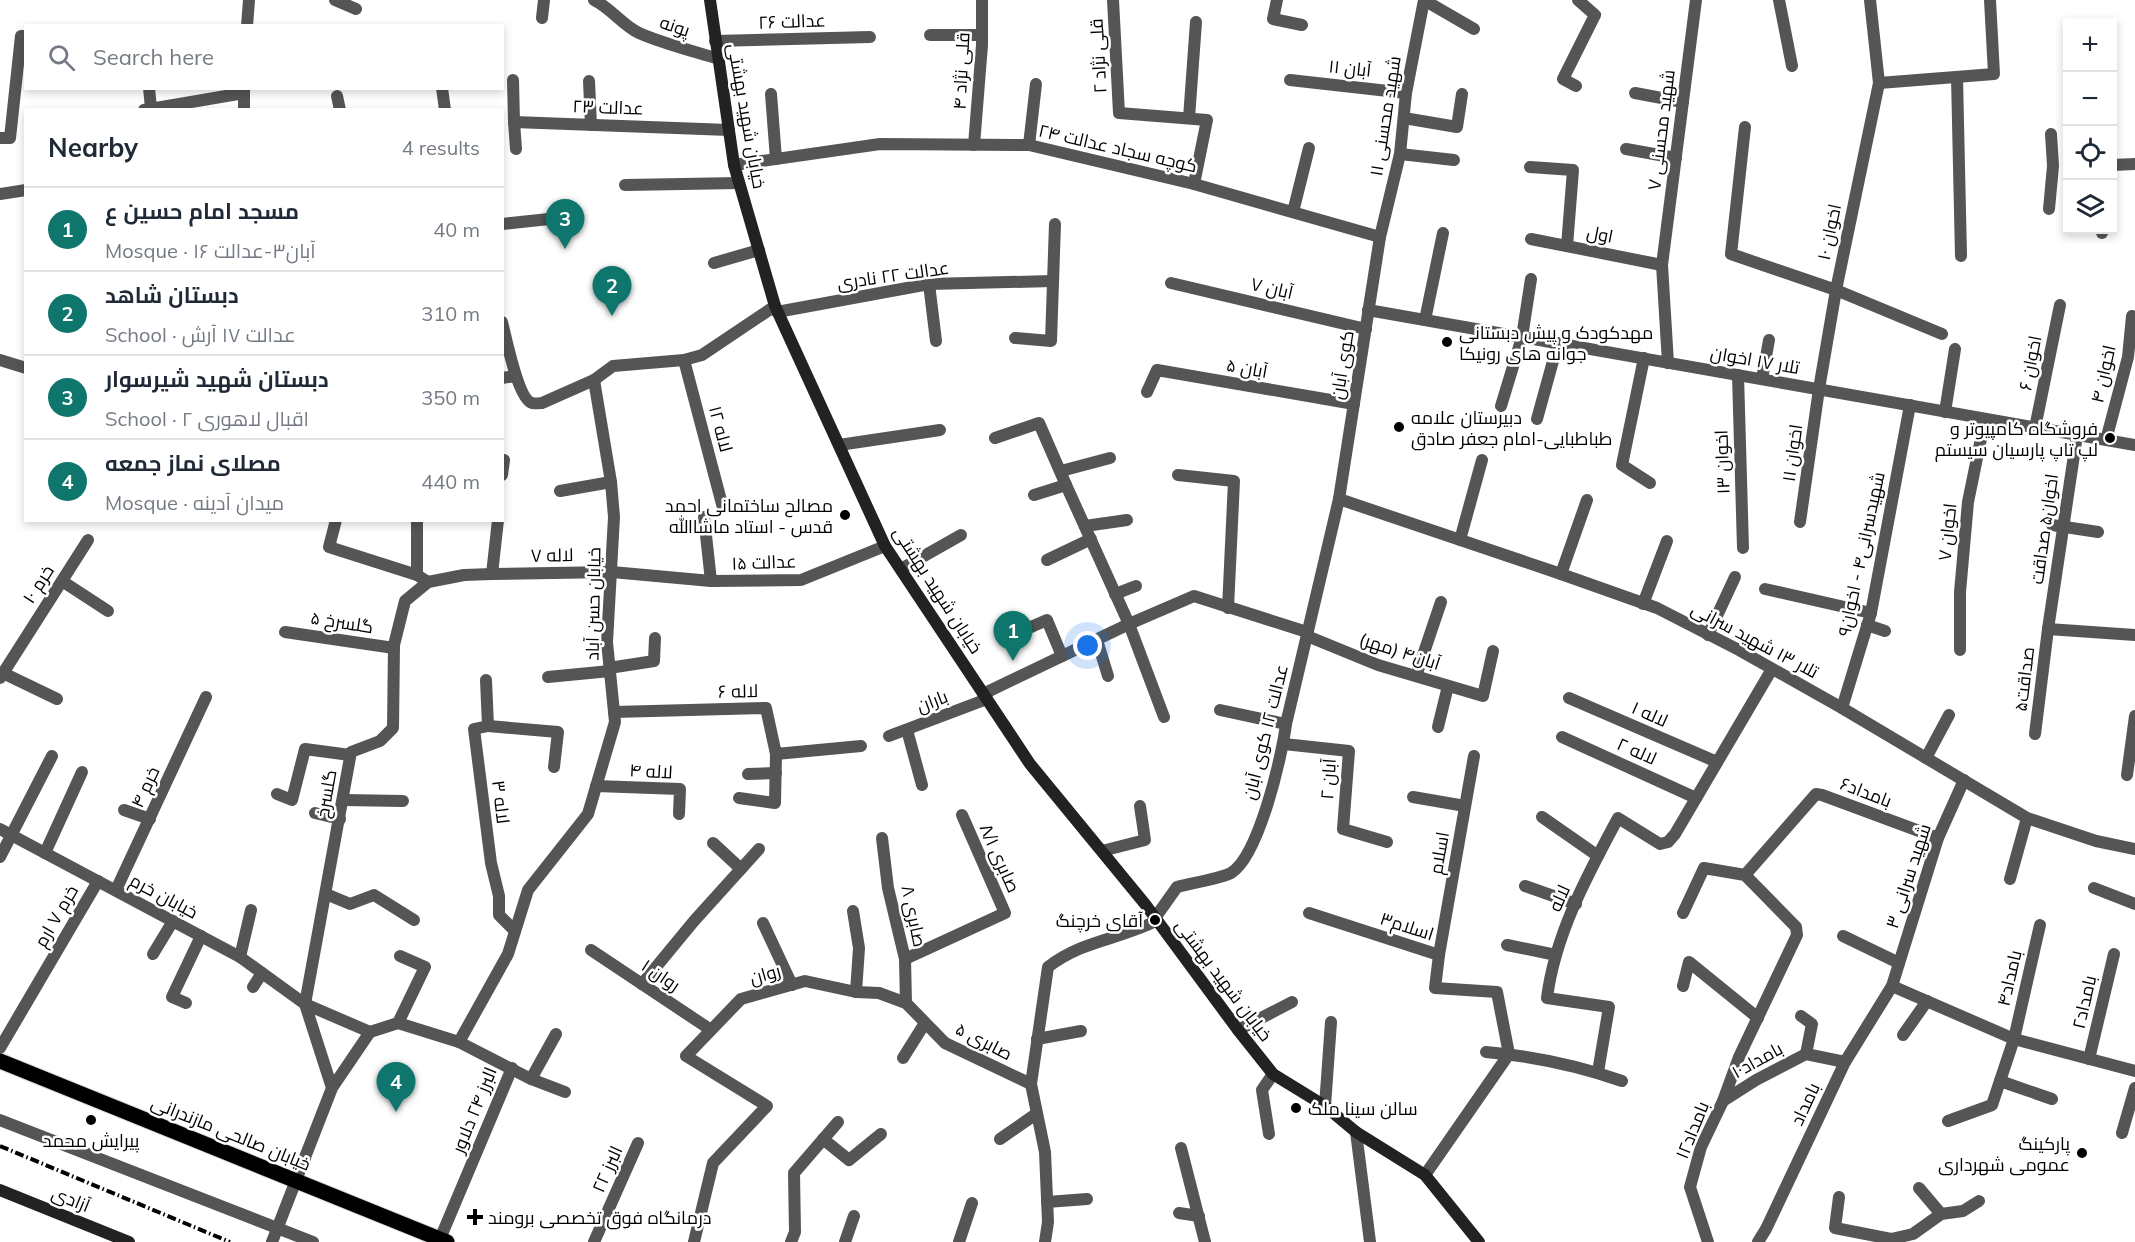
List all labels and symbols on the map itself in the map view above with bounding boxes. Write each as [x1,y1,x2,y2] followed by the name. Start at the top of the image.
[758,8,826,34] street label: عدالت ۲۶
[657,10,693,43] street label: پونه
[1085,18,1111,94] street label: قلی نژاد ۲
[947,32,975,110] street label: قلی نژاد ۴
[723,42,771,190] street label: خیابان شهید بهشتی
[1328,54,1373,82] street label: آبان ۱۱
[1364,54,1406,178] street label: شهید محسنی ۱۱
[1642,68,1680,192] street label: شهید محسنی ۷
[572,94,644,120] street label: عدالت ۲۳
[1036,119,1200,178] street label: کوچه سجاد عدالت ۲۴
[546,200,584,249] pin: 3
[1812,202,1846,262] street label: اخوان ۱۰
[1585,220,1615,248] street label: اول
[836,256,950,294] street label: عدالت ۲۲ نادری
[592,266,632,316] pin: 2
[1249,272,1296,304] street label: آبان ۷
[1459,321,1653,365] place label: مهدکودک و پیش دبستانی جوانه های رونیکا
[1325,329,1359,401] street label: کوی آبان
[2013,334,2047,392] street label: اخوان ۶
[1440,335,1454,349] marker: مهدکودک و پیش دبستانی جوانه های رونیکا
[1709,341,1801,379] street label: تلار ۱۷ اخوان
[2085,343,2121,405] street label: اخوان ۴
[1225,353,1270,383] street label: آبان ۵
[704,403,738,455] street label: لاله ۱۲
[1411,406,1612,451] place label: دبیرستان علامه طباطبایی-امام جعفر صادق
[1935,417,2098,462] place label: فروشگاه کامپیوتر و لپ تاپ پارسیان سیستم
[1392,420,1406,434] marker: دبیرستان علامه طباطبایی-امام جعفر صادق
[1777,423,1807,483] street label: اخوان ۱۱
[1709,429,1735,495] street label: اخوان ۱۳
[2103,431,2117,445] marker: فروشگاه کامپیوتر و لپ تاپ پارسیان سیستم
[1832,470,1890,638] street label: شهیدسرانی۴ - اخوان۹
[2025,472,2063,586] street label: اخوان۵ صداقت
[665,494,833,538] place label: مصالح ساختمانی احمد قدس - استاد ماشاالله
[1933,502,1961,562] street label: اخوان ۷
[838,508,852,522] marker: مصالح ساختمانی احمد قدس - استاد ماشاالله
[888,522,988,658] street label: خیابان شهید بهشتی
[530,543,574,567] street label: لاله ۷
[581,547,605,661] street label: خیابان حسن آباد
[731,549,797,575] street label: عدالت ۱۵
[17,560,60,608] street label: خرم ۱۰
[1687,597,1823,683] street label: تلار ۱۳ شهید سرانی
[309,606,375,639] street label: گلسرخ ۵
[994,612,1032,661] pin: 1
[1357,627,1444,675] street label: آبان۴ (مهر)
[1073,631,1102,660] your location
[2009,645,2039,713] street label: صداقت۵
[1237,662,1293,802] street label: عدالت ۱۲ کوی آبان
[718,679,758,703] street label: لاله ۶
[913,685,951,717] street label: باران
[1628,696,1672,732] street label: لاله ۱
[1614,732,1660,770] street label: لاله ۲
[629,758,673,784] street label: لاله ۴
[1315,758,1341,800] street label: آبان ۲
[125,763,165,812] street label: خرم ۴
[310,768,343,820] street label: گلسرخ
[1837,772,1895,812] street label: بامداد۶
[487,779,515,825] street label: لاله ۳
[975,820,1025,896] street label: صابری ۸/۱
[1880,821,1936,931] street label: شهید سرانی ۳
[1424,830,1455,876] street label: اسلام
[125,868,202,924] street label: خیابان خرم
[29,881,84,952] street label: خرم ۷ ارم
[1543,881,1575,915] street label: لاله
[896,883,932,949] street label: صابری ۸
[1377,907,1437,946] street label: اسلام۳
[1056,909,1143,933] place label: آقای خرچنگ
[1148,913,1162,927] marker: آقای خرچنگ
[1171,914,1277,1046] street label: خیابان شهید بهشتی
[1991,948,2027,1008] street label: بامداد۴
[637,954,685,996] street label: روان ۱
[747,959,783,989] street label: روان
[2067,973,2101,1031] street label: بامداد۲
[952,1017,1016,1065] street label: صابری ۵
[1727,1037,1787,1083] street label: بامداد۱۰
[376,1062,416,1112] pin: 4
[446,1064,502,1157] street label: البرز ۲۴ دلاور
[1785,1079,1825,1129] street label: بامداد
[148,1090,314,1176] street label: خیابان صالحی مازندرانی
[1308,1097,1418,1120] place label: سالن سینا ملک
[1670,1098,1714,1162] street label: بامداد۱۲
[1289,1101,1303,1115] marker: سالن سینا ملک
[84,1113,98,1127] marker: پیرایش محمد
[43,1129,139,1153] place label: پیرایش محمد
[1938,1132,2070,1176] place label: پارکینگ عمومی شهرداری
[587,1142,627,1196] street label: البرز ۲۲
[2075,1146,2089,1160] marker: پارکینگ عمومی شهرداری
[48,1181,94,1217] street label: آزادی
[488,1206,711,1230] place label: درمانگاه فوق تخصصی برومند
[466,1208,484,1226] marker: درمانگاه فوق تخصصی برومند

